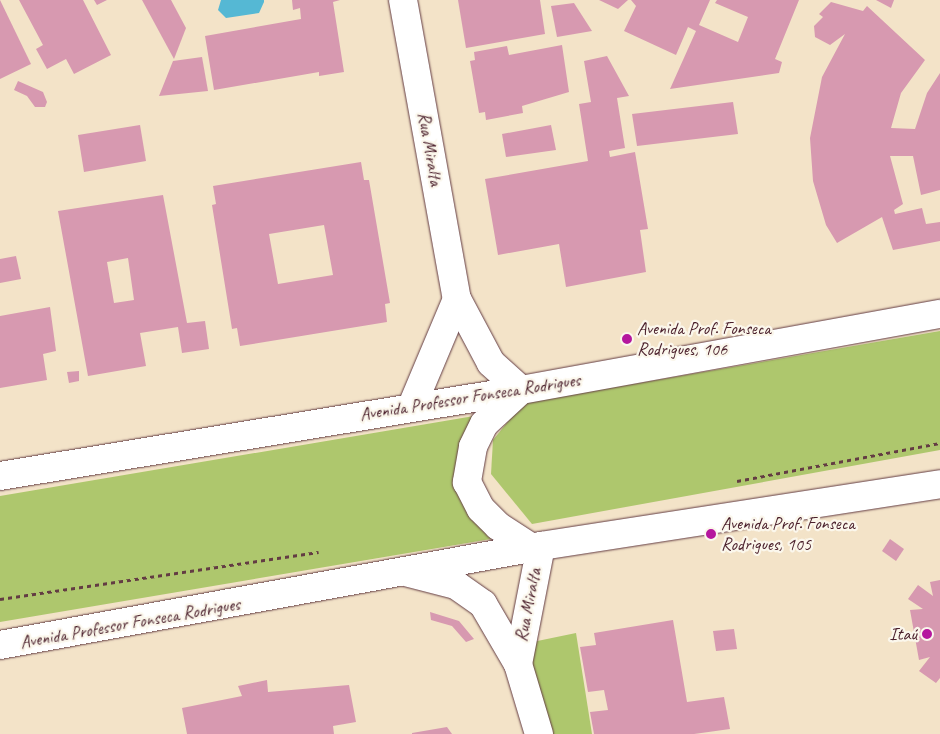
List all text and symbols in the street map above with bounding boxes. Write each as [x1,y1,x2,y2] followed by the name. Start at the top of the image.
[413,111,447,187] street label: Rua Miralta
[637,318,771,360] place label: Avenida Prof. Fonseca Rodrigues, 106
[621,333,633,345] marker: Avenida Prof. Fonseca Rodrigues, 106
[358,369,582,425] street label: Avenida Professor Fonseca Rodrigues
[721,513,855,556] place label: Avenida Prof. Fonseca Rodrigues, 105
[705,528,717,540] marker: Avenida Prof. Fonseca Rodrigues, 105
[510,567,546,643] street label: Rua Miralta
[18,593,242,653] street label: Avenida Professor Fonseca Rodrigues
[889,623,917,645] place label: Itaú
[921,628,933,640] marker: Itaú

